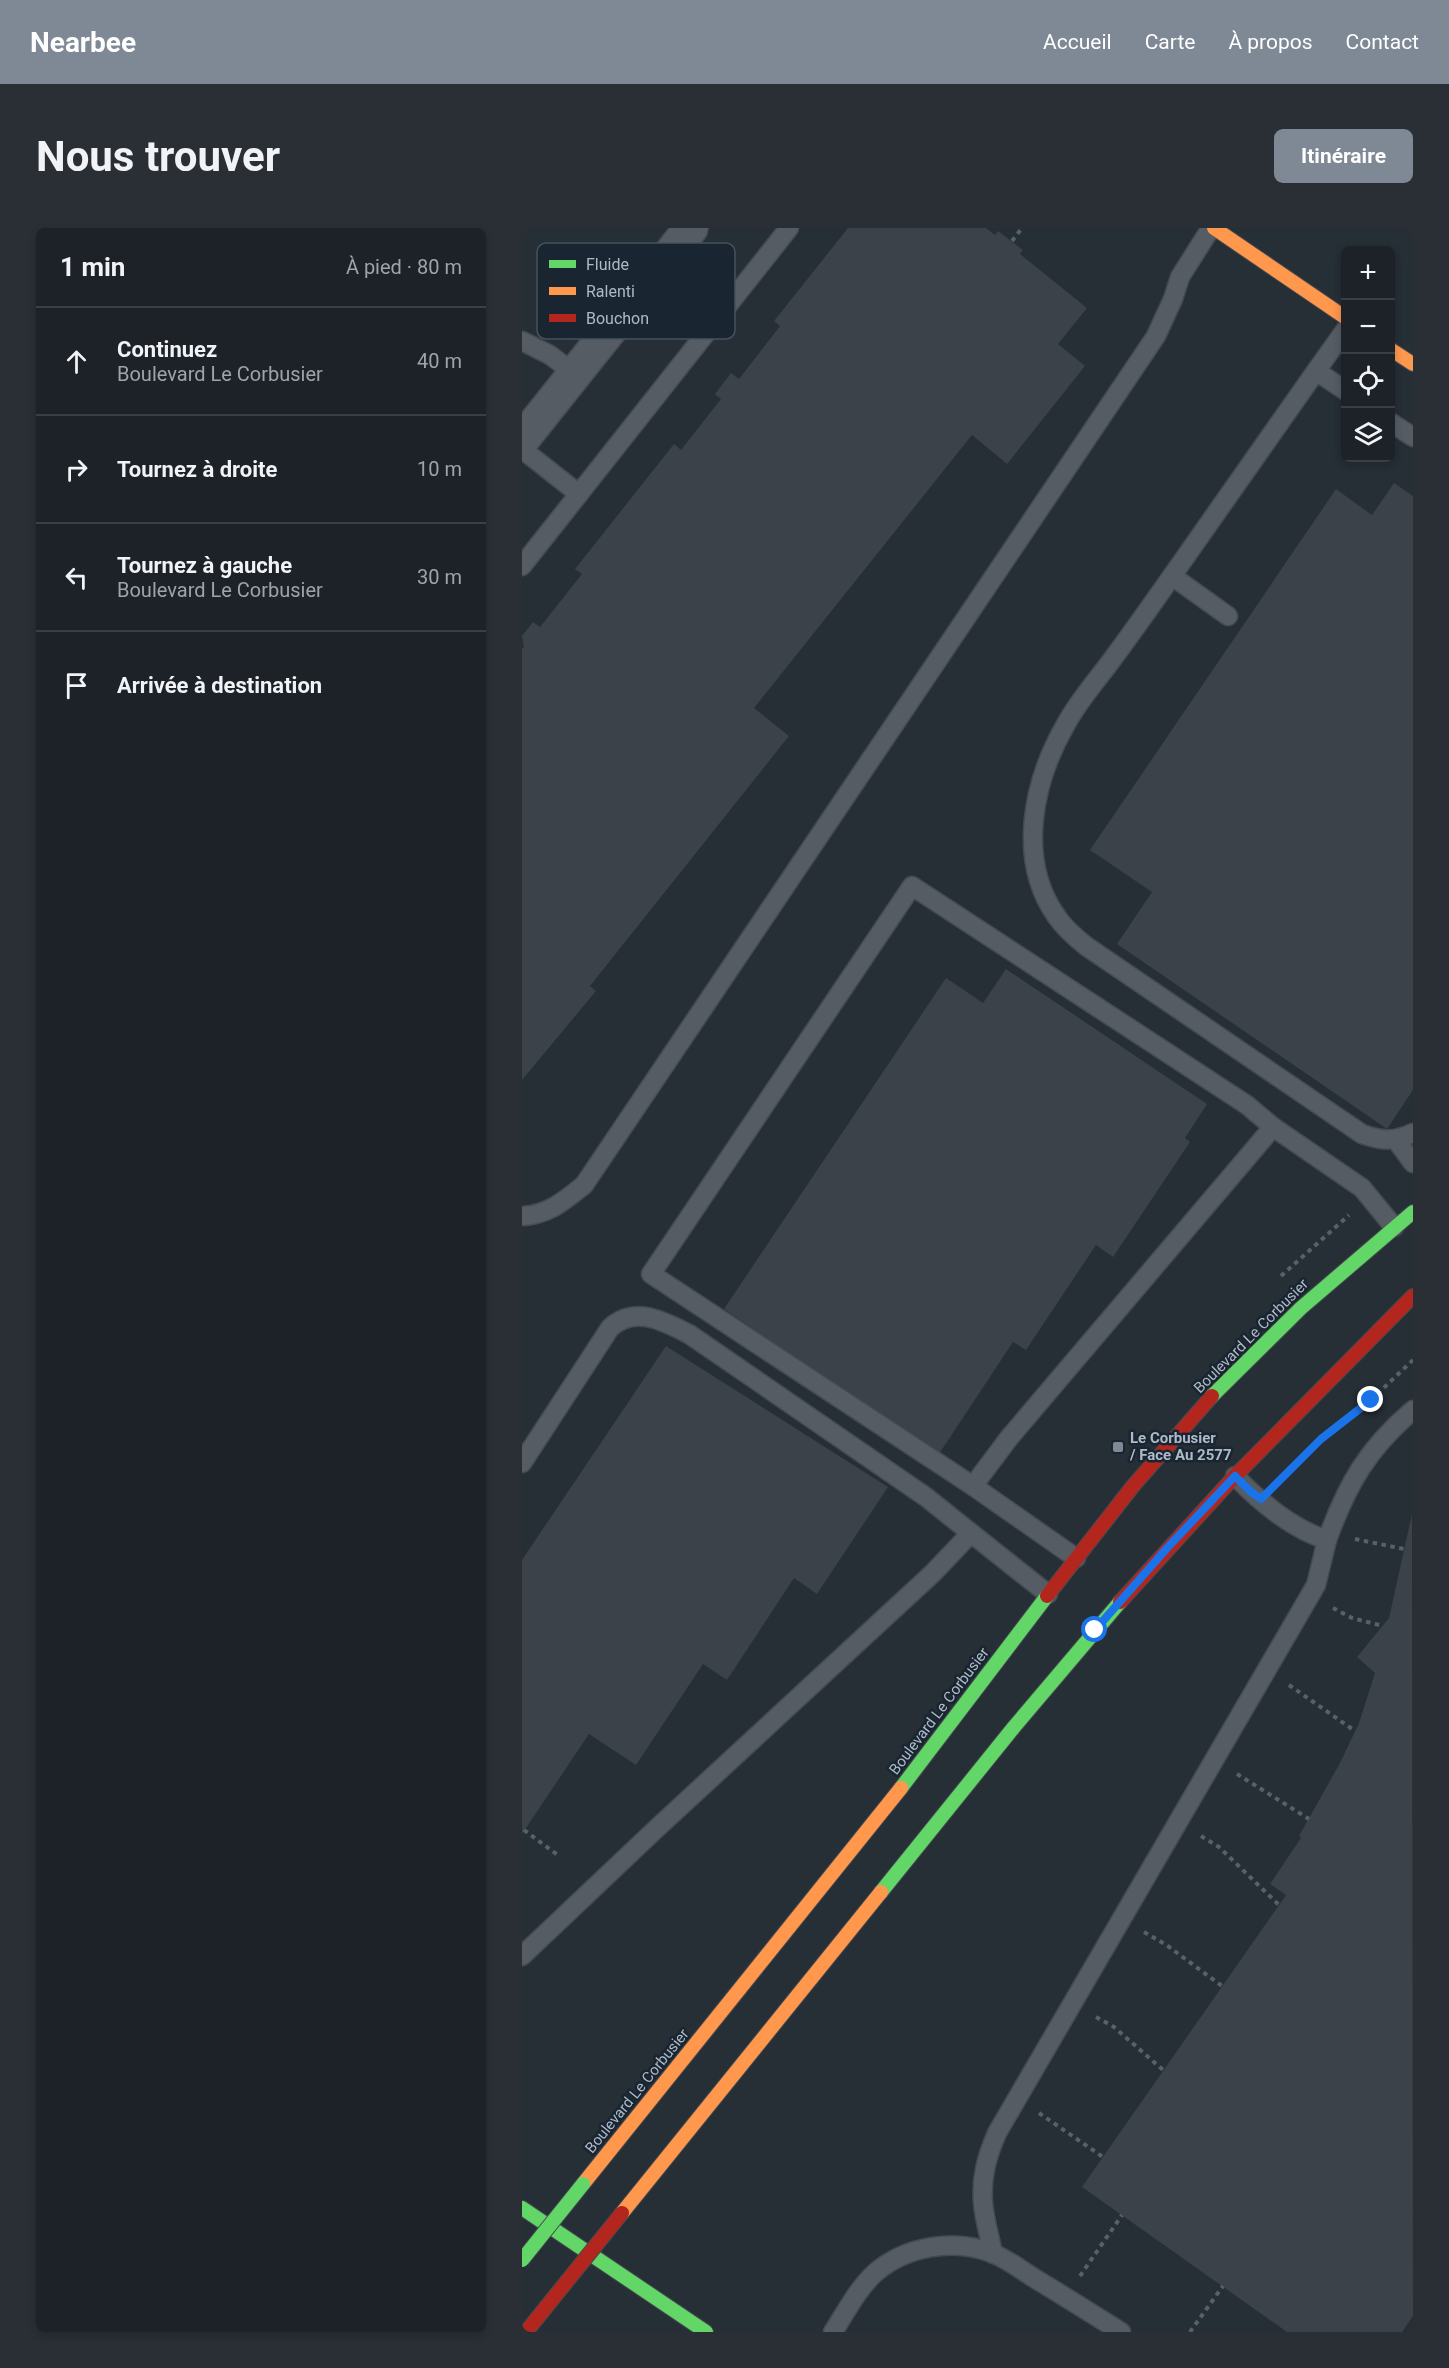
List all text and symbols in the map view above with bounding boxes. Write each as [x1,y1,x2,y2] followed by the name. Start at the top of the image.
[30,26,136,59] text: Nearbee
[1043,30,1112,54] text: Accueil
[1145,30,1195,54] text: Carte
[1228,30,1313,54] text: À propos
[1346,30,1419,54] text: Contact
[1274,129,1413,183] button: Itinéraire
[36,132,280,181] text: Nous trouver
[537,243,735,339] legend
[1341,246,1395,462] map controls
[1341,246,1395,300] button: +
[60,252,125,282] text: 1 min
[346,255,462,279] text: À pied · 80 m
[586,255,629,274] text: Fluide
[586,282,635,301] text: Ralenti
[1341,300,1395,354] button: −
[586,309,649,328] text: Bouchon
[117,337,217,362] text: Continuez
[60,345,93,378] icon: ahead
[417,349,462,373] text: 40 m
[1341,354,1395,408] button: locate
[117,362,323,386] text: Boulevard Le Corbusier
[1341,408,1395,462] button: layers
[60,453,93,486] icon: right
[117,457,277,482] text: Tournez à droite
[417,457,462,481] text: 10 m
[117,553,292,578] text: Tournez à gauche
[60,561,93,594] icon: left
[417,565,462,589] text: 30 m
[117,578,323,602] text: Boulevard Le Corbusier
[60,669,93,702] icon: arrive
[117,673,322,698] text: Arrivée à destination
[1190,1275,1312,1397] street label: Boulevard Le Corbusier
[1357,1386,1383,1412] route end
[1129,1429,1232,1464] place label: Le Corbusier / Face Au 2577
[1111,1440,1125,1454] marker: Le Corbusier / Face Au 2577
[1081,1616,1107,1642] route start
[885,1644,993,1778] street label: Boulevard Le Corbusier
[581,2025,693,2157] street label: Boulevard Le Corbusier

